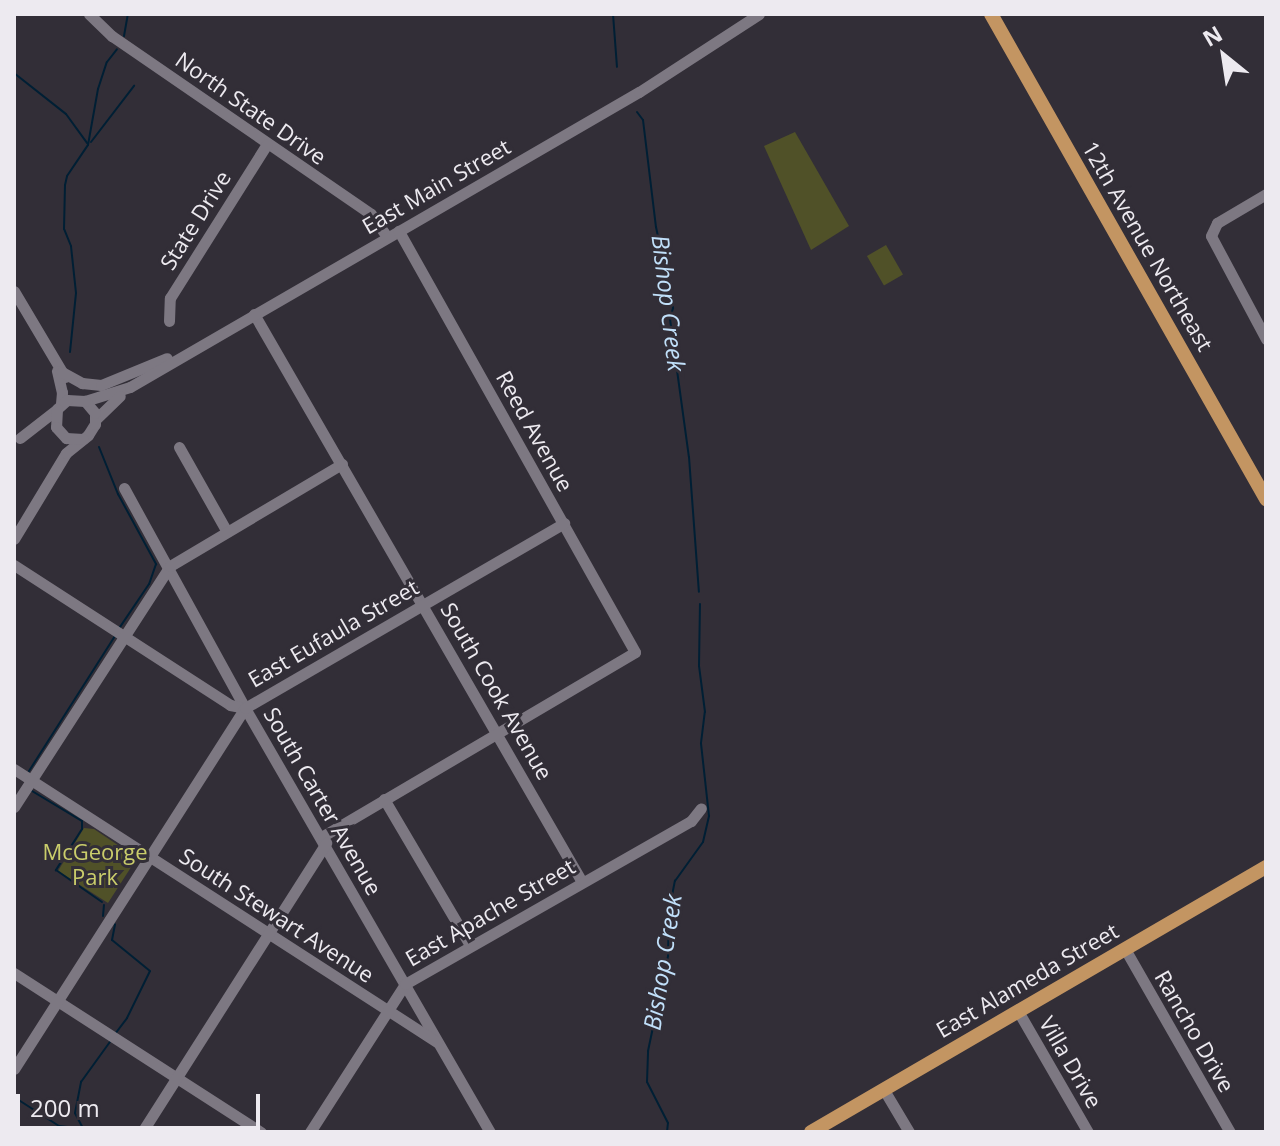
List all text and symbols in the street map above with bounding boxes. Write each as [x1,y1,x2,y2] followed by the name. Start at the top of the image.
[1184,16,1264,96] north arrow
[1197,18,1227,53] text: N
[171,46,331,170] street label: North State Drive
[357,133,515,239] street label: East Main Street
[1077,137,1219,355] street label: 12th Avenue Northeast
[154,166,236,274] street label: State Drive
[646,233,692,373] water label: Bishop Creek
[491,366,579,496] street label: Reed Avenue
[243,574,423,692] street label: East Eufaula Street
[436,598,558,784] street label: South Cook Avenue
[258,702,388,900] street label: South Carter Avenue
[42,838,148,890] park label: McGeorge Park
[175,842,379,988] street label: South Stewart Avenue
[400,853,580,971] street label: East Apache Street
[637,892,687,1032] water label: Bishop Creek
[931,917,1123,1043] street label: East Alameda Street
[1150,965,1240,1097] street label: Rancho Drive
[1034,1011,1108,1113] street label: Villa Drive
[20,1078,264,1128] scale bar
[30,1091,100,1124] text: 200 m

